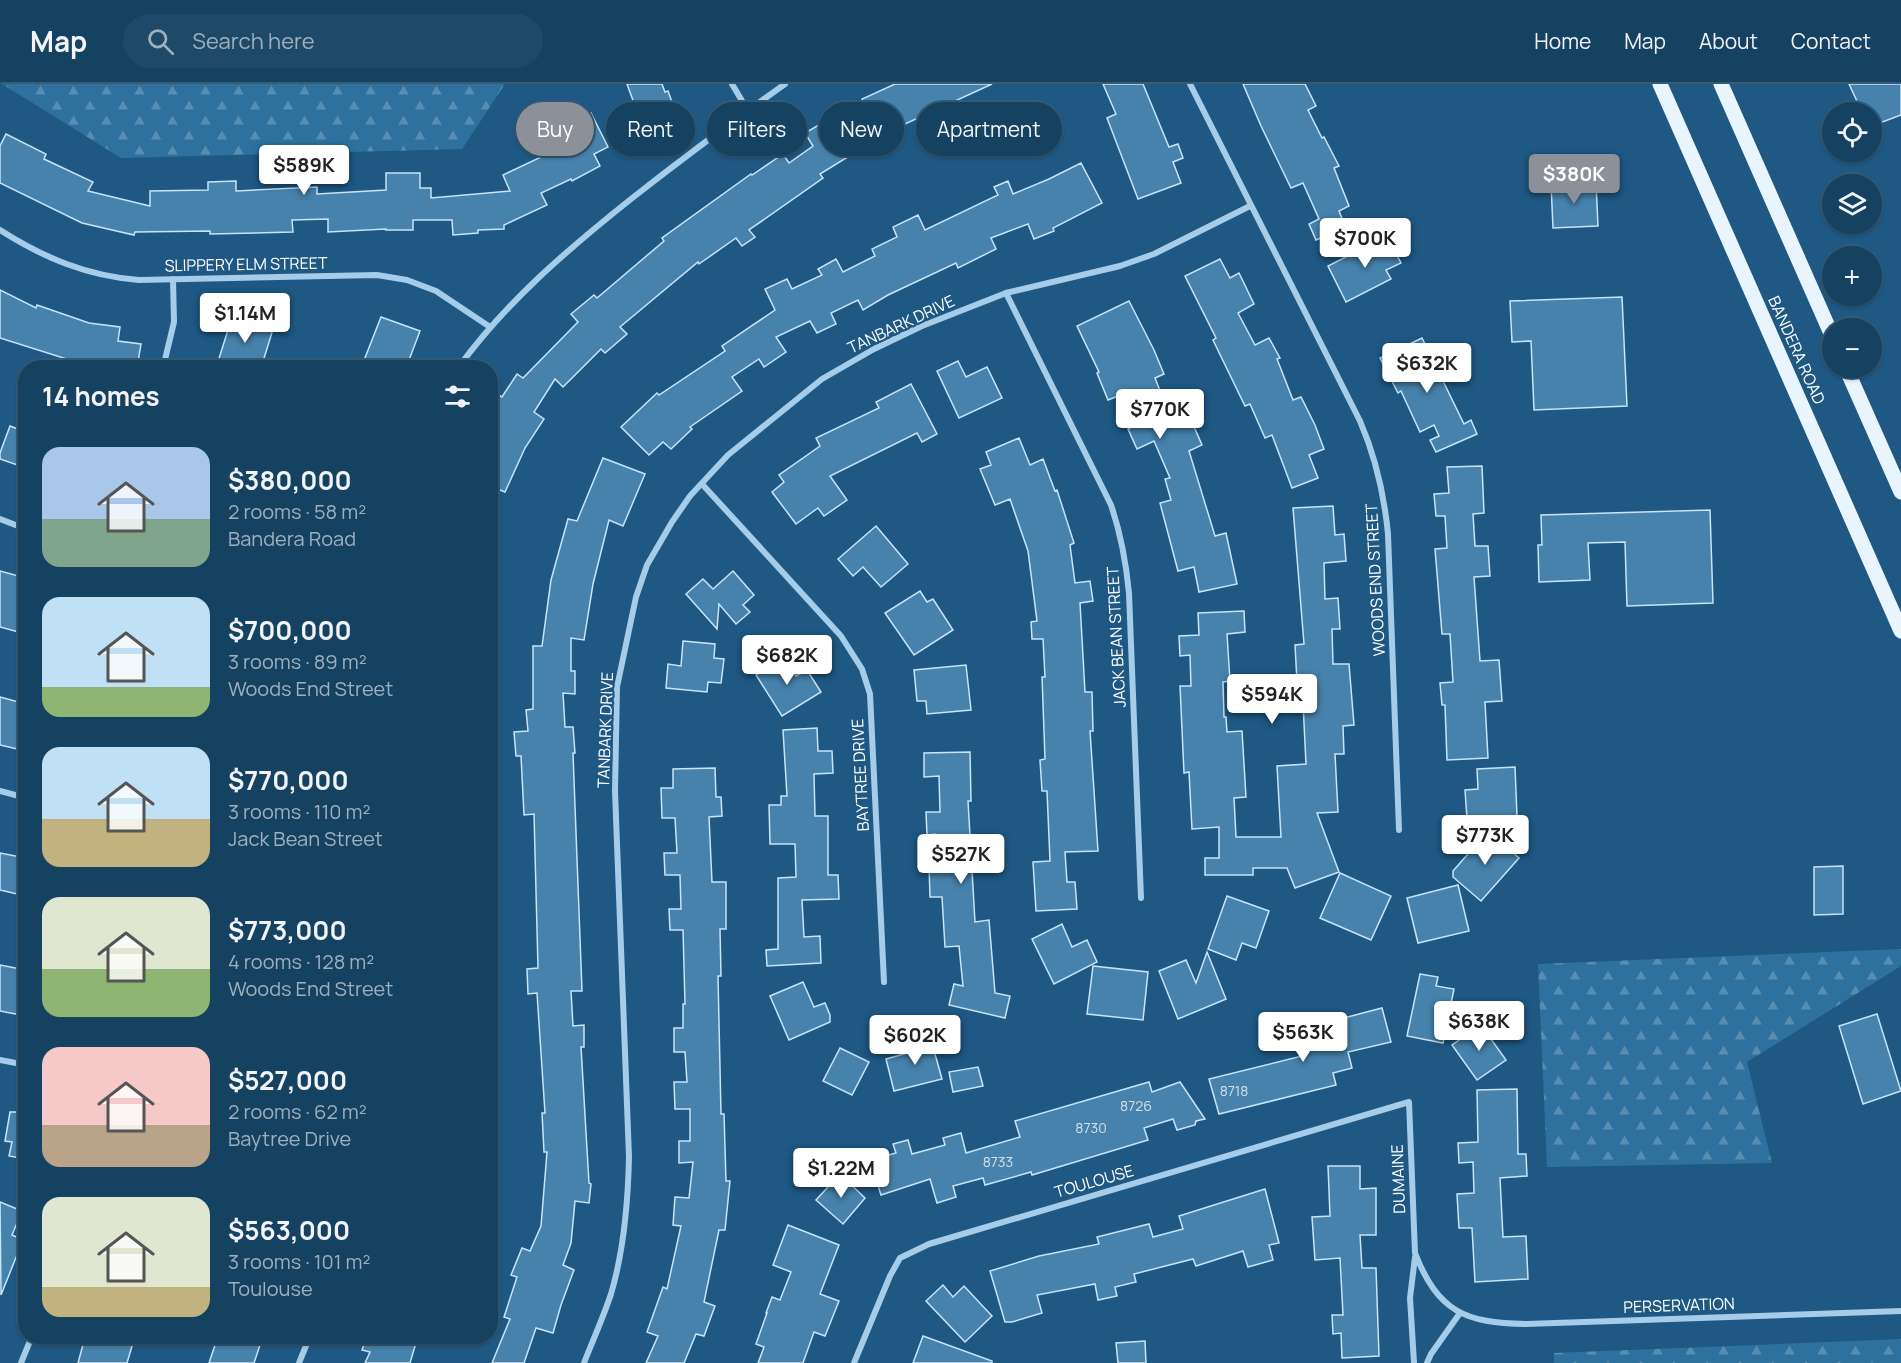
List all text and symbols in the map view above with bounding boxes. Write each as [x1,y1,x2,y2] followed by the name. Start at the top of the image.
[123,14,543,68] search box
[30,22,87,60] text: Map
[144,25,177,58] icon: search
[192,26,315,56] text: Search here
[1534,27,1591,55] text: Home
[1624,27,1666,55] text: Map
[1699,27,1758,55] text: About
[1791,27,1871,55] text: Contact
[516,102,594,156] chip: Buy
[606,102,695,156] chip: Rent
[707,102,807,156] chip: Filters
[819,102,904,156] chip: New
[916,102,1062,156] chip: Apartment
[1822,102,1882,378] map controls
[1822,102,1882,162] button: locate
[262,145,346,196] pin: $589K
[273,151,335,178] text: $589K
[1532,154,1616,205] pin: $380K
[1543,160,1605,187] text: $380K
[1822,174,1882,234] button: layers
[1323,218,1407,269] pin: $700K
[1334,224,1396,251] text: $700K
[1822,246,1882,306] button: +
[164,252,328,276] street label: SLIPPERY ELM STREET
[844,290,958,358] street label: TANBARK DRIVE
[1763,292,1831,408] street label: BANDERA ROAD
[196,293,294,344] pin: $1.14M
[214,299,276,326] text: $1.14M
[1822,318,1882,378] button: −
[1385,343,1469,394] pin: $632K
[1396,349,1458,376] text: $632K
[42,378,160,414] text: 14 homes
[441,380,474,413] icon: filters
[1118,389,1202,440] pin: $770K
[1130,395,1190,422] text: $770K
[228,462,352,498] text: $380,000
[90,471,162,543] icon: home
[228,498,366,525] text: 2 rooms · 58 m²
[1360,503,1390,657] street label: WOODS END STREET
[228,525,356,552] text: Bandera Road
[1101,565,1131,708] street label: JACK BEAN STREET
[228,612,352,648] text: $700,000
[90,621,162,693] icon: home
[745,635,829,686] pin: $682K
[756,641,818,668] text: $682K
[228,648,367,675] text: 3 rooms · 89 m²
[592,672,618,788] street label: TANBARK DRIVE
[1230,674,1314,725] pin: $594K
[228,675,393,702] text: Woods End Street
[1241,680,1303,707] text: $594K
[846,718,874,832] street label: BAYTREE DRIVE
[228,762,349,798] text: $770,000
[90,771,162,843] icon: home
[228,798,370,825] text: 3 rooms · 110 m²
[1443,815,1527,866] pin: $773K
[1456,821,1514,848] text: $773K
[228,825,383,852] text: Jack Bean Street
[919,834,1003,885] pin: $527K
[931,840,991,867] text: $527K
[228,912,347,948] text: $773,000
[90,921,162,993] icon: home
[228,948,374,975] text: 4 rooms · 128 m²
[228,975,393,1002] text: Woods End Street
[1437,1001,1521,1052] pin: $638K
[1448,1007,1510,1034] text: $638K
[1261,1012,1345,1063] pin: $563K
[873,1015,957,1066] pin: $602K
[1272,1018,1334,1045] text: $563K
[884,1021,947,1048] text: $602K
[228,1062,347,1098] text: $527,000
[90,1071,162,1143] icon: home
[1220,1081,1248,1100] house number: 8718
[1120,1096,1152,1115] house number: 8726
[228,1098,367,1125] text: 2 rooms · 62 m²
[1075,1118,1107,1137] house number: 8730
[228,1125,351,1152] text: Baytree Drive
[1386,1144,1410,1214] street label: DUMAINE
[792,1148,890,1199] pin: $1.22M
[983,1152,1013,1171] house number: 8733
[807,1154,875,1181] text: $1.22M
[1052,1159,1136,1203] street label: TOULOUSE
[228,1212,350,1248] text: $563,000
[90,1221,162,1293] icon: home
[228,1248,370,1275] text: 3 rooms · 101 m²
[228,1275,313,1302] text: Toulouse
[1623,1292,1735,1318] street label: PERSERVATION

